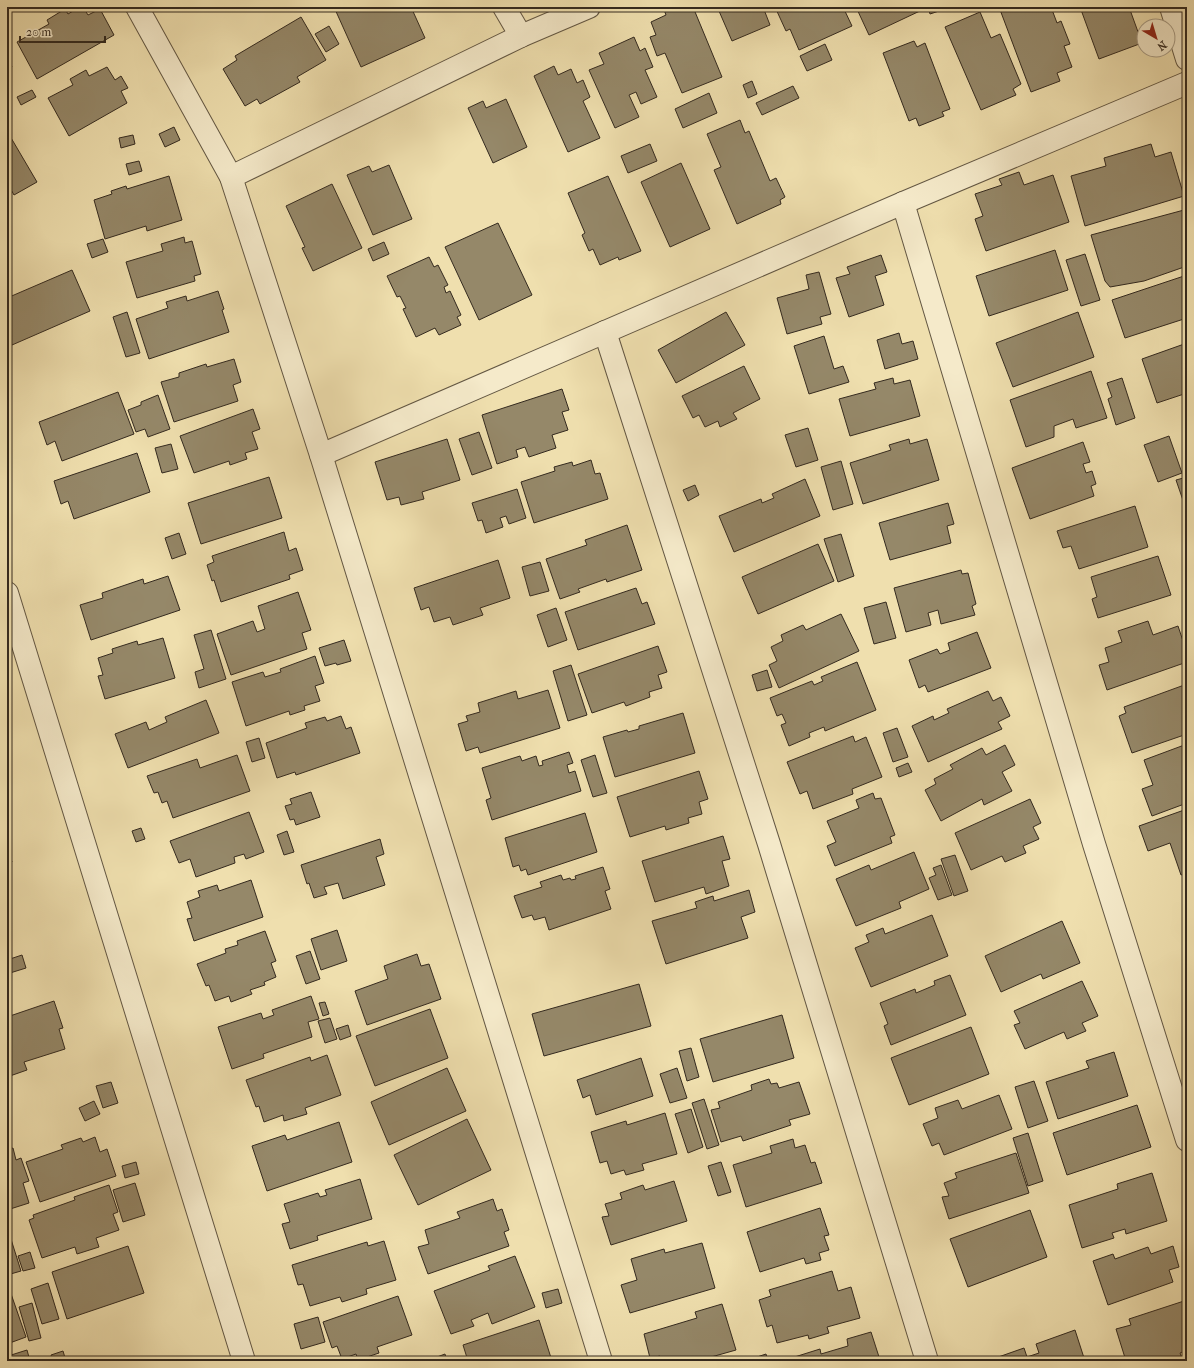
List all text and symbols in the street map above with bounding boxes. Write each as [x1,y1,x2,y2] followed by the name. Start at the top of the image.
[20,18,105,44] scale bar
[1136,18,1176,58] north arrow
[26,25,51,39] text: 20 m
[1154,38,1169,54] text: N

